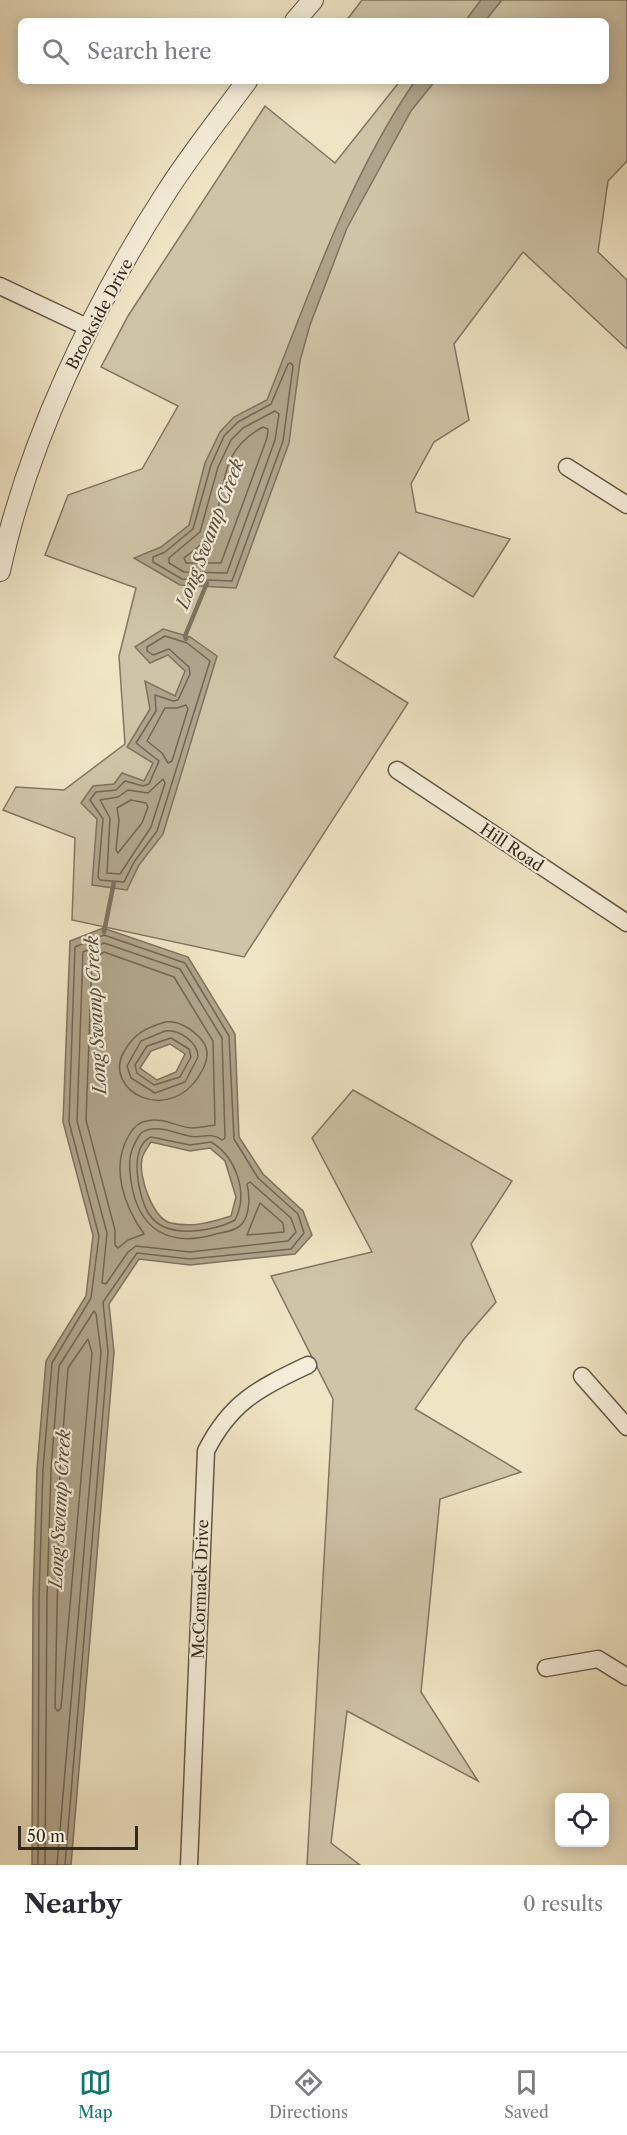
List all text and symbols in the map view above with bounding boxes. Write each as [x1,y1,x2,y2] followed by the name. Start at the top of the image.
[18,18,609,84] search box
[39,35,72,68] icon: search
[87,38,212,65] text: Search here
[61,255,137,373] street label: Brookside Drive
[171,455,249,614] water label: Long Swamp Creek
[477,819,548,876] street label: Hill Road
[81,934,111,1097] water label: Long Swamp Creek
[45,1428,75,1591] water label: Long Swamp Creek
[188,1519,212,1659] street label: McCormack Drive
[555,1793,609,1847] map controls
[555,1793,609,1847] button: locate
[18,1823,138,1850] scale bar
[27,1826,65,1846] text: 50 m
[24,1888,122,1920] text: Nearby
[523,1892,603,1916] text: 0 results
[78,2066,113,2122] tab: Map
[269,2066,348,2122] tab: Directions
[504,2066,549,2122] tab: Saved

